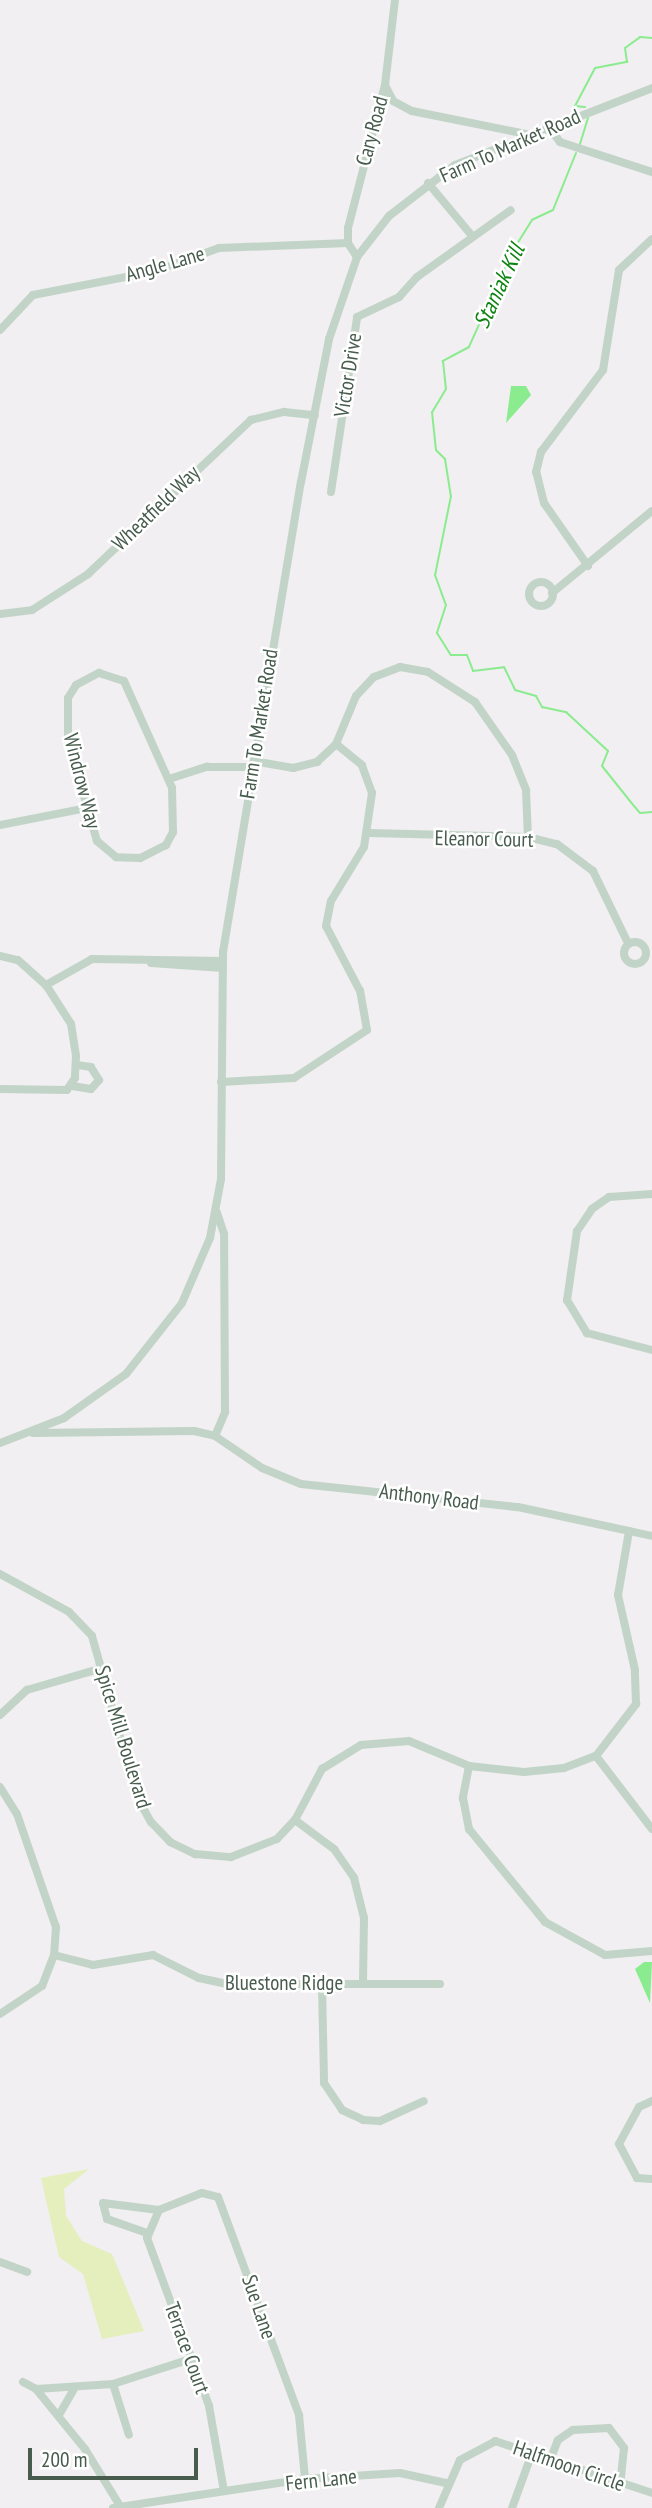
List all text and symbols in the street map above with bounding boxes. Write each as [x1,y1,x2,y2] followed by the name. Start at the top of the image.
[351,93,393,169] street label: Cary Road
[435,104,585,188] street label: Farm To Market Road
[467,239,531,333] water label: Staniak Kill
[123,241,207,287] street label: Angle Lane
[329,331,367,419] street label: Victor Drive
[107,460,205,556] street label: Wheatfield Way
[235,647,283,801] street label: Farm To Market Road
[58,730,106,832] street label: Windrow Way
[434,826,534,852] street label: Eleanor Court
[378,1478,480,1516] street label: Anthony Road
[89,1663,157,1811] street label: Spice Mill Boulevard
[225,1970,343,1996] street label: Bluestone Ridge
[236,2272,282,2342] street label: Sue Lane
[159,2299,215,2397] street label: Terrace Court
[32,2434,201,2478] scale bar
[510,2435,628,2497] street label: Halfmoon Circle
[41,2446,87,2473] text: 200 m
[284,2464,358,2496] street label: Fern Lane

